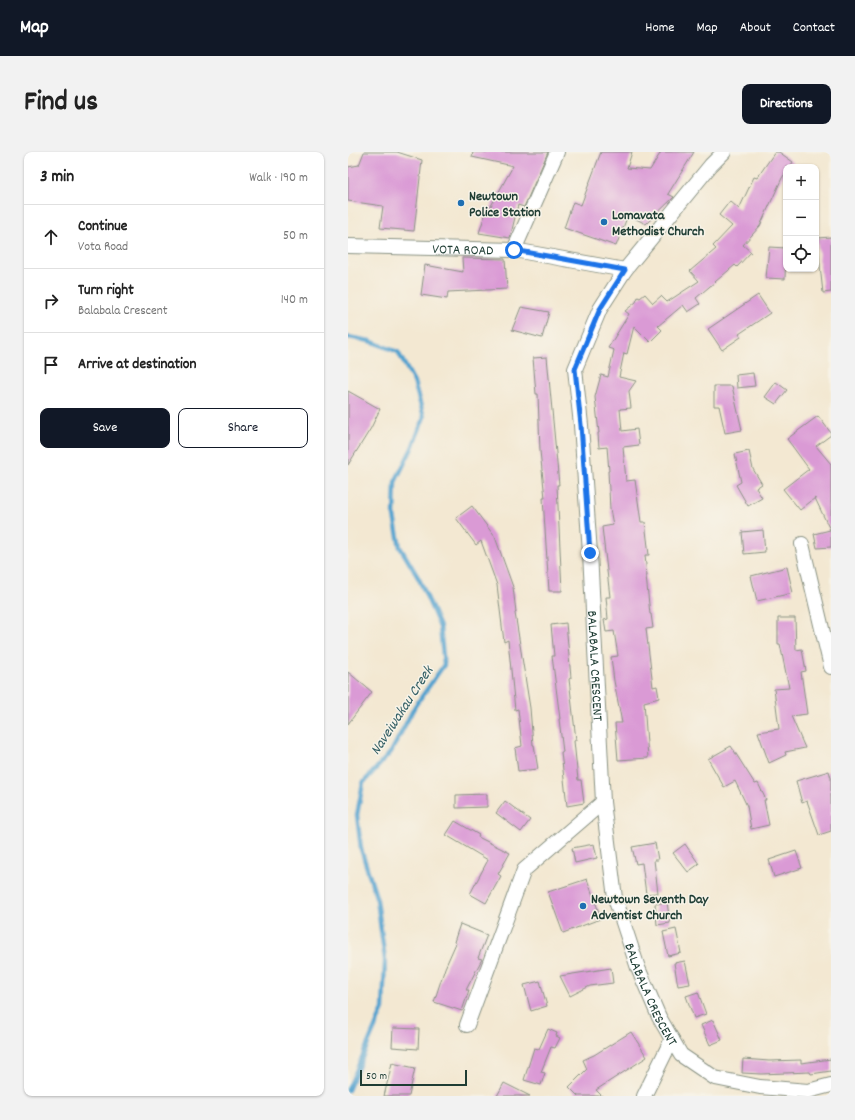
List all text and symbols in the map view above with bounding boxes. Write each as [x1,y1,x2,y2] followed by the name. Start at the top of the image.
[20,15,49,42] text: Map
[645,18,674,38] text: Home
[696,18,718,38] text: Map
[740,18,771,38] text: About
[793,18,835,38] text: Contact
[24,84,98,124] text: Find us
[742,84,831,124] button: Directions
[783,164,819,272] map controls
[783,164,819,200] button: +
[40,166,74,190] text: 3 min
[249,169,308,188] text: Walk · 190 m
[469,187,541,223] place label: Newtown Police Station
[456,198,466,208] marker: Newtown Police Station
[783,200,819,236] button: −
[612,206,705,242] place label: Lomavata Methodist Church
[78,216,127,238] text: Continue
[599,217,609,227] marker: Lomavata Methodist Church
[40,226,62,248] icon: ahead
[283,227,308,246] text: 50 m
[783,236,819,272] button: locate
[78,238,128,257] text: Vota Road
[432,240,494,262] street label: VOTA ROAD
[505,241,523,259] route start
[78,280,134,302] text: Turn right
[40,290,62,312] icon: right
[281,291,308,310] text: 140 m
[78,302,168,321] text: Balabala Crescent
[40,354,62,376] icon: arrive
[78,354,196,376] text: Arrive at destination
[40,408,170,448] button: Save
[178,408,308,448] button: Share
[581,544,599,562] route end
[581,610,607,722] street label: BALABALA CRESCENT
[366,661,441,760] water label: Naveiwakau Creek
[591,890,710,926] place label: Newtown Seventh Day Adventist Church
[578,901,588,911] marker: Newtown Seventh Day Adventist Church
[618,941,682,1050] street label: BALABALA CRESCENT
[360,1068,467,1087] scale bar
[366,1069,387,1085] text: 50 m

